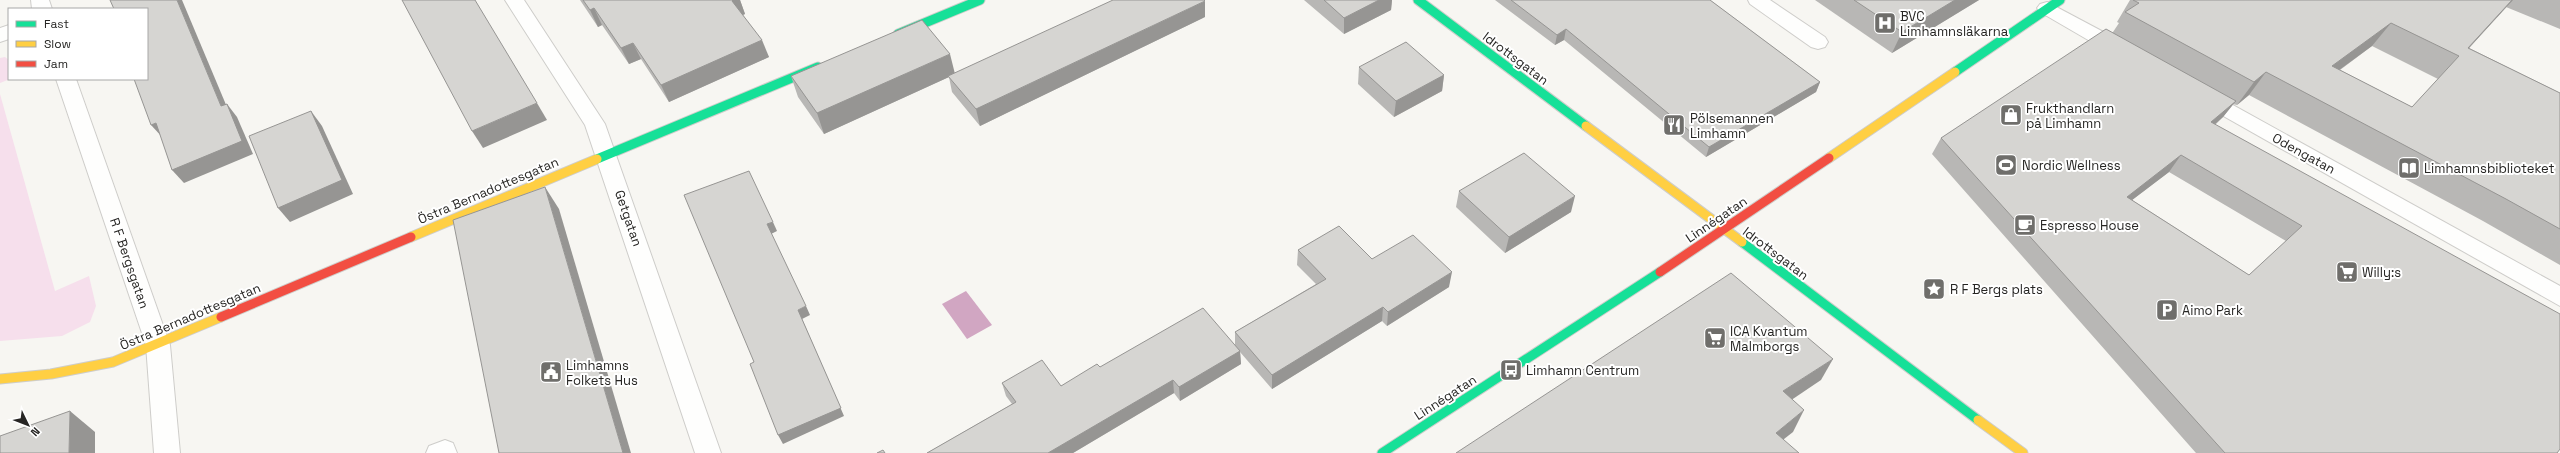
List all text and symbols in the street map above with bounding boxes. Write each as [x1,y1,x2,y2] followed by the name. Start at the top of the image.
[8,8,148,80] legend
[1900,8,2009,40] place label: BVC Limhamnsläkarna
[1872,10,1898,36] hospital icon: BVC Limhamnsläkarna
[44,16,69,32] text: Fast
[1479,28,1552,89] street label: Idrottsgatan
[44,36,71,52] text: Slow
[44,56,68,72] text: Jam
[2026,100,2114,132] place label: Frukthandlarn på Limhamn
[1998,102,2024,128] shop icon: Frukthandlarn på Limhamn
[1690,110,1774,142] place label: Pölsemannen Limhamn
[1661,112,1687,138] restaurant icon: Pölsemannen Limhamn
[2269,129,2338,178] street label: Odengatan
[1993,152,2019,178] sports icon: Nordic Wellness
[415,153,561,228] street label: Östra Bernadottesgatan
[2396,155,2422,181] library icon: Limhamnsbiblioteket
[2022,157,2121,174] place label: Nordic Wellness
[2424,160,2555,177] place label: Limhamnsbiblioteket
[611,188,646,249] street label: Getgatan
[1682,193,1750,246] street label: Linnégatan
[2012,212,2038,238] cafe icon: Espresso House
[106,216,153,311] street label: R F Bergsgatan
[2040,217,2139,234] place label: Espresso House
[1739,223,1812,284] street label: Idrottsgatan
[2334,259,2360,285] supermarket icon: Willy:s
[2362,264,2401,281] place label: Willy:s
[1921,276,1947,302] place icon: R F Bergs plats
[117,279,263,354] street label: Östra Bernadottesgatan
[1950,281,2043,298] place label: R F Bergs plats
[2154,297,2180,323] parking icon: Aimo Park
[2182,302,2243,319] place label: Aimo Park
[1730,323,1808,355] place label: ICA Kvantum Malmborgs
[1702,325,1728,351] supermarket icon: ICA Kvantum Malmborgs
[566,357,638,389] place label: Limhamns Folkets Hus
[1498,357,1524,383] bus stop icon: Limhamn Centrum
[538,359,564,385] public building icon: Limhamns Folkets Hus
[1526,362,1639,379] place label: Limhamn Centrum
[1411,371,1480,424] street label: Linnégatan
[8,405,48,445] north arrow
[28,424,43,439] text: N

